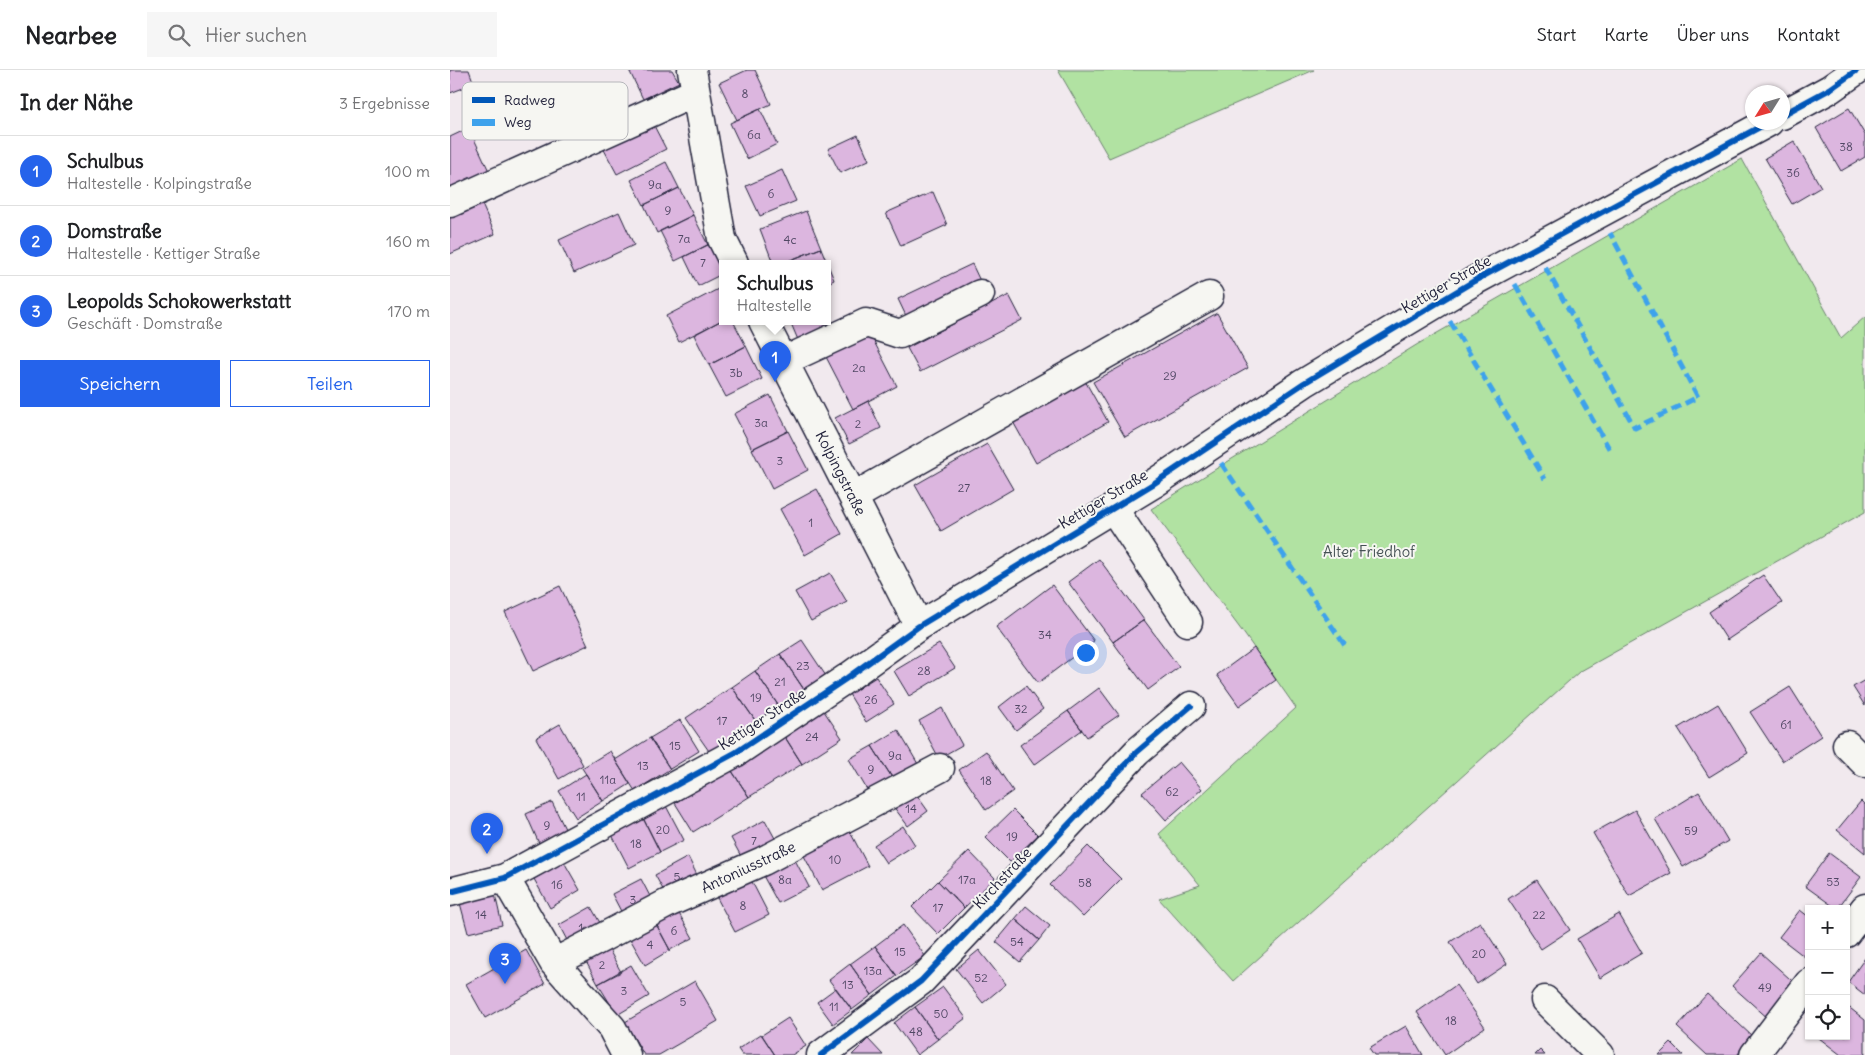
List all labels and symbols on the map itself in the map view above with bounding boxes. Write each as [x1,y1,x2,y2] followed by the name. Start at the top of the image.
[462,82,628,140] legend
[1745,85,1790,130] north arrow
[742,86,749,101] house number: 8
[504,91,555,109] text: Radweg
[504,113,532,131] text: Weg
[747,127,761,142] house number: 6a
[1839,139,1853,154] house number: 38
[1786,165,1800,180] house number: 36
[648,177,662,192] house number: 9a
[768,186,775,201] house number: 6
[665,203,672,218] house number: 9
[678,231,691,246] house number: 7a
[783,232,797,247] house number: 4c
[1398,251,1494,317] street label: Kettiger Straße
[700,255,706,270] house number: 7
[759,341,791,382] pin: 1
[852,360,866,375] house number: 2a
[729,365,743,380] house number: 3b
[1163,368,1177,383] house number: 29
[754,415,768,430] house number: 3a
[855,416,862,431] house number: 2
[812,427,870,519] street label: Kolpingstraße
[777,453,784,468] house number: 3
[1055,465,1151,533] street label: Kettiger Straße
[958,480,970,495] house number: 27
[809,515,813,530] house number: 1
[1323,542,1416,561] park label: Alter Friedhof
[1038,627,1052,642] house number: 34
[1073,640,1099,666] your location
[796,658,810,673] house number: 23
[917,663,931,678] house number: 28
[774,674,786,689] house number: 21
[715,684,809,754] street label: Kettiger Straße
[750,690,762,705] house number: 19
[864,692,878,707] house number: 26
[1014,701,1028,716] house number: 32
[717,713,727,728] house number: 17
[1780,717,1792,732] house number: 61
[805,729,819,744] house number: 24
[669,738,681,753] house number: 15
[888,748,902,763] house number: 9a
[637,758,649,773] house number: 13
[868,762,875,777] house number: 9
[600,772,616,787] house number: 11a
[980,773,992,788] house number: 18
[1165,784,1179,799] house number: 62
[576,789,586,804] house number: 11
[905,801,917,816] house number: 14
[471,813,503,854] pin: 2
[544,818,551,833] house number: 9
[656,822,670,837] house number: 20
[1684,823,1698,838] house number: 59
[1006,829,1018,844] house number: 19
[751,833,757,848] house number: 7
[630,836,642,851] house number: 18
[698,837,798,897] street label: Antoniusstraße
[969,843,1035,913] street label: Kirchstraße
[829,852,841,867] house number: 10
[674,869,681,884] house number: 5
[778,872,792,887] house number: 8a
[958,872,976,887] house number: 17a
[1826,874,1840,889] house number: 53
[1078,875,1092,890] house number: 58
[551,877,563,892] house number: 16
[630,892,637,907] house number: 3
[740,898,747,913] house number: 8
[933,900,943,915] house number: 17
[475,907,487,922] house number: 14
[1532,907,1546,922] house number: 22
[579,920,583,935] house number: 1
[671,923,678,938] house number: 6
[1010,934,1024,949] house number: 54
[647,937,654,952] house number: 4
[489,943,521,984] pin: 3
[894,944,906,959] house number: 15
[1472,946,1486,961] house number: 20
[599,957,606,972] house number: 2
[864,963,882,978] house number: 13a
[974,970,988,985] house number: 52
[842,977,854,992] house number: 13
[1758,980,1772,995] house number: 49
[621,983,628,998] house number: 3
[680,994,687,1009] house number: 5
[829,999,839,1014] house number: 11
[934,1006,949,1021] house number: 50
[1445,1013,1457,1028] house number: 18
[909,1024,923,1039] house number: 48

